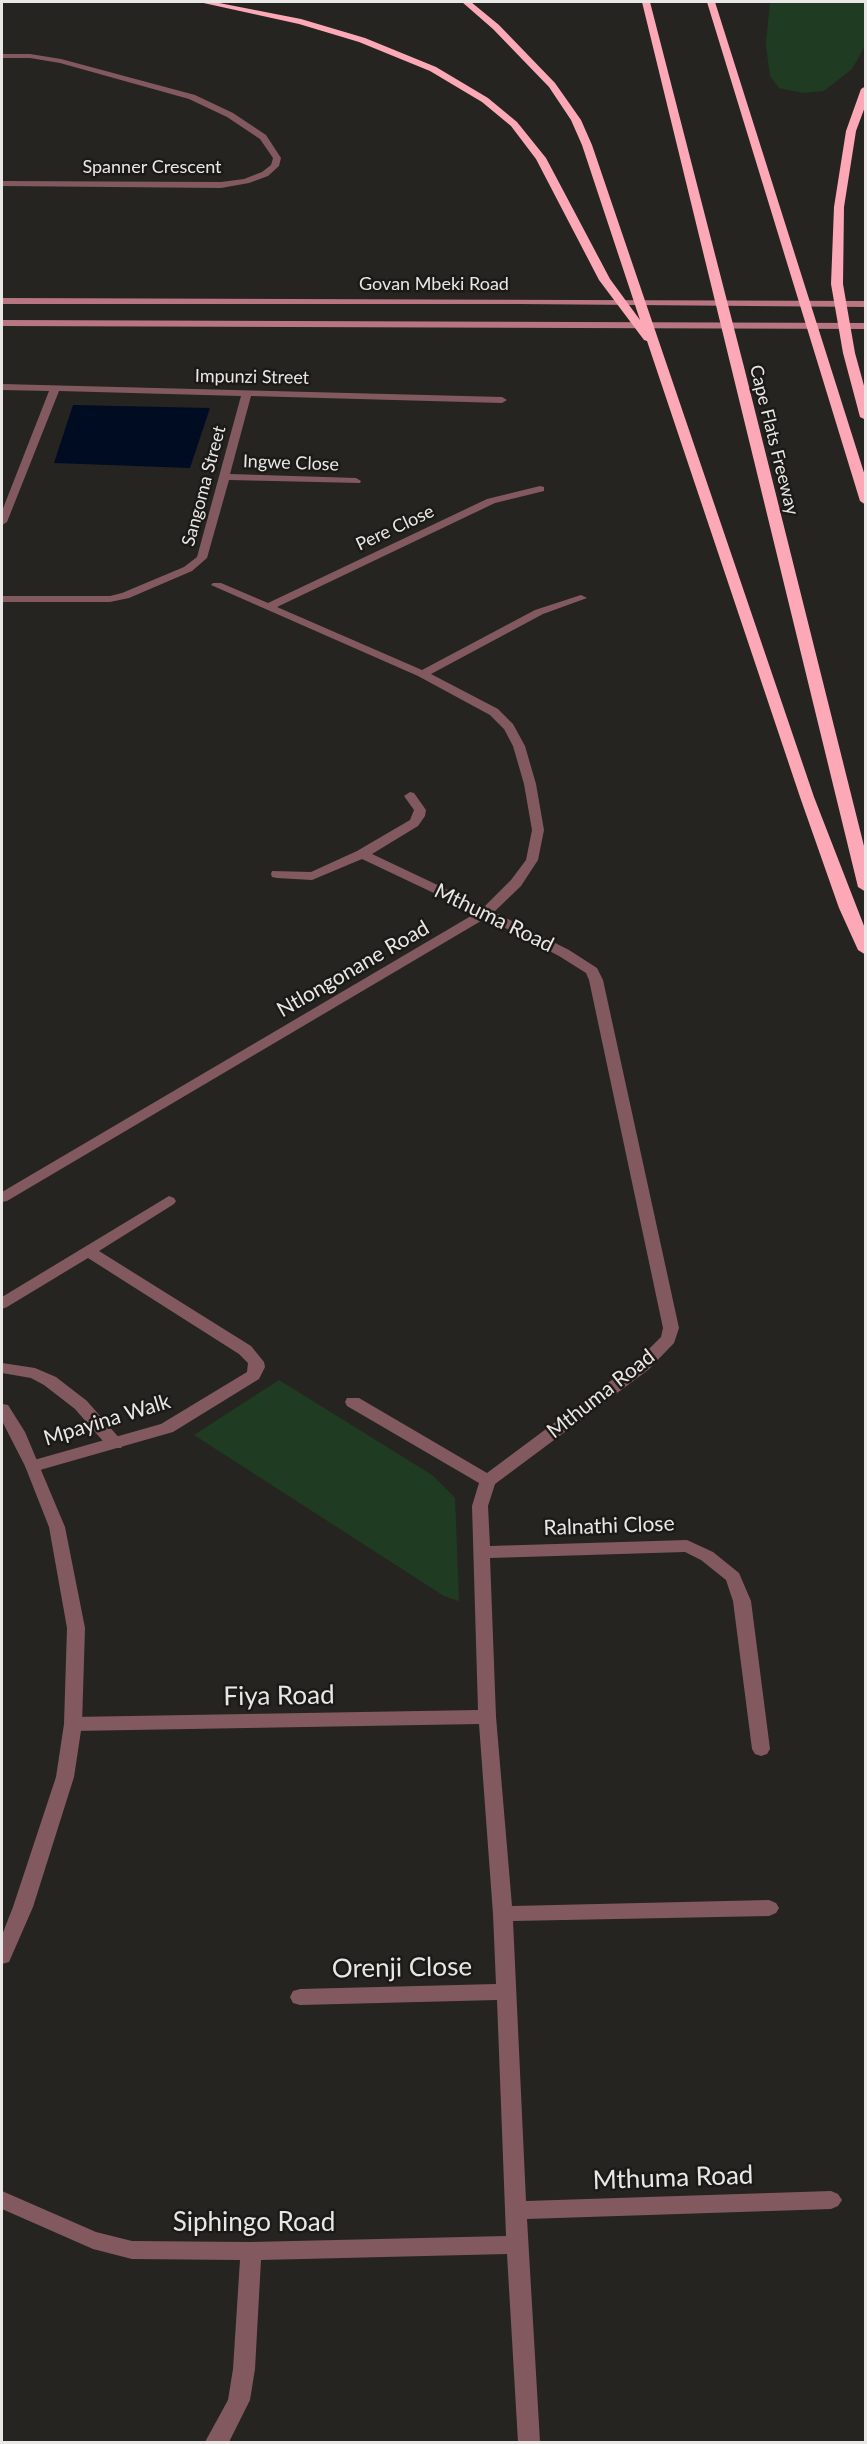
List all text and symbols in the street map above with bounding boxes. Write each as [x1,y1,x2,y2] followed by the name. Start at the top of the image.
[82,156,222,178] street label: Spanner Crescent
[359,273,509,295] street label: Govan Mbeki Road
[745,363,803,517] street label: Cape Flats Freeway
[195,365,309,389] street label: Impunzi Street
[178,423,230,549] street label: Sangoma Street
[243,451,339,475] street label: Ingwe Close
[352,500,438,556] street label: Pere Close
[430,878,558,958] street label: Mthuma Road
[272,915,434,1023] street label: Ntlongonane Road
[542,1344,660,1444] street label: Mthuma Road
[41,1389,173,1451] street label: Mpayina Walk
[543,1511,675,1541] street label: Ralnathi Close
[223,1679,335,1713] street label: Fiya Road
[332,1951,472,1985] street label: Orenji Close
[592,2160,754,2196] street label: Mthuma Road
[173,2207,335,2239] street label: Siphingo Road

